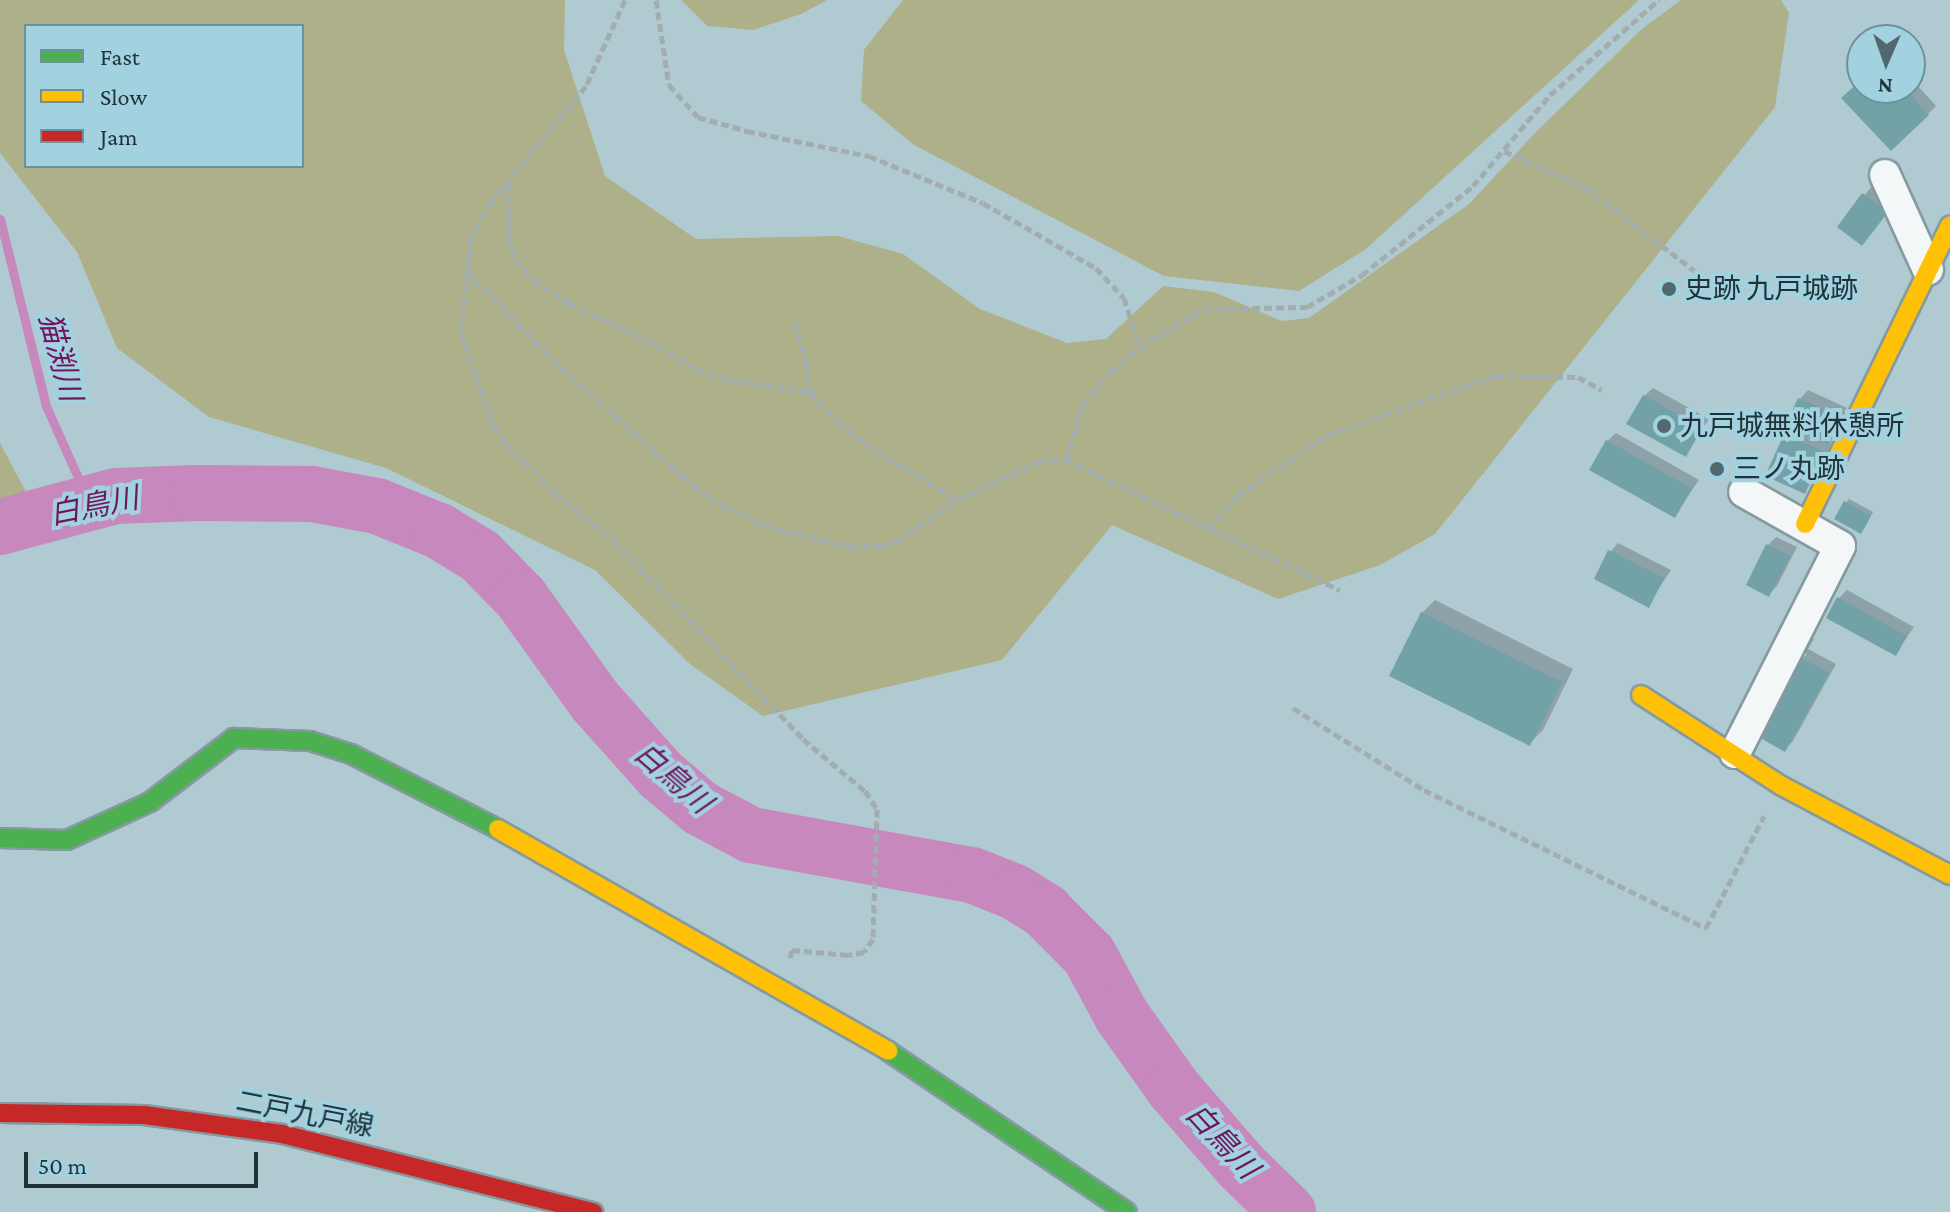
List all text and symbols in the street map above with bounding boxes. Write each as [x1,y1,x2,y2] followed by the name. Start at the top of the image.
[24,24,304,168] legend
[1846,24,1926,104] north arrow
[100,43,140,70] text: Fast
[1877,74,1893,99] text: N
[100,83,147,110] text: Slow
[100,123,138,150] text: Jam
[1685,272,1858,306] place label: 史跡 九戸城跡
[1660,280,1678,298] marker: 史跡 九戸城跡
[31,309,89,405] water label: 猫渕川
[1680,409,1904,443] place label: 九戸城無料休憩所
[1655,417,1673,435] marker: 九戸城無料休憩所
[1733,452,1845,486] place label: 三ノ丸跡
[1708,460,1726,478] marker: 三ノ丸跡
[46,480,142,532] water label: 白鳥川
[627,735,719,821] water label: 白鳥川
[233,1084,377,1144] street label: 二戸九戸線
[1178,1096,1266,1186] water label: 白鳥川
[28,1136,262,1186] scale bar
[38,1152,87,1179] text: 50 m

